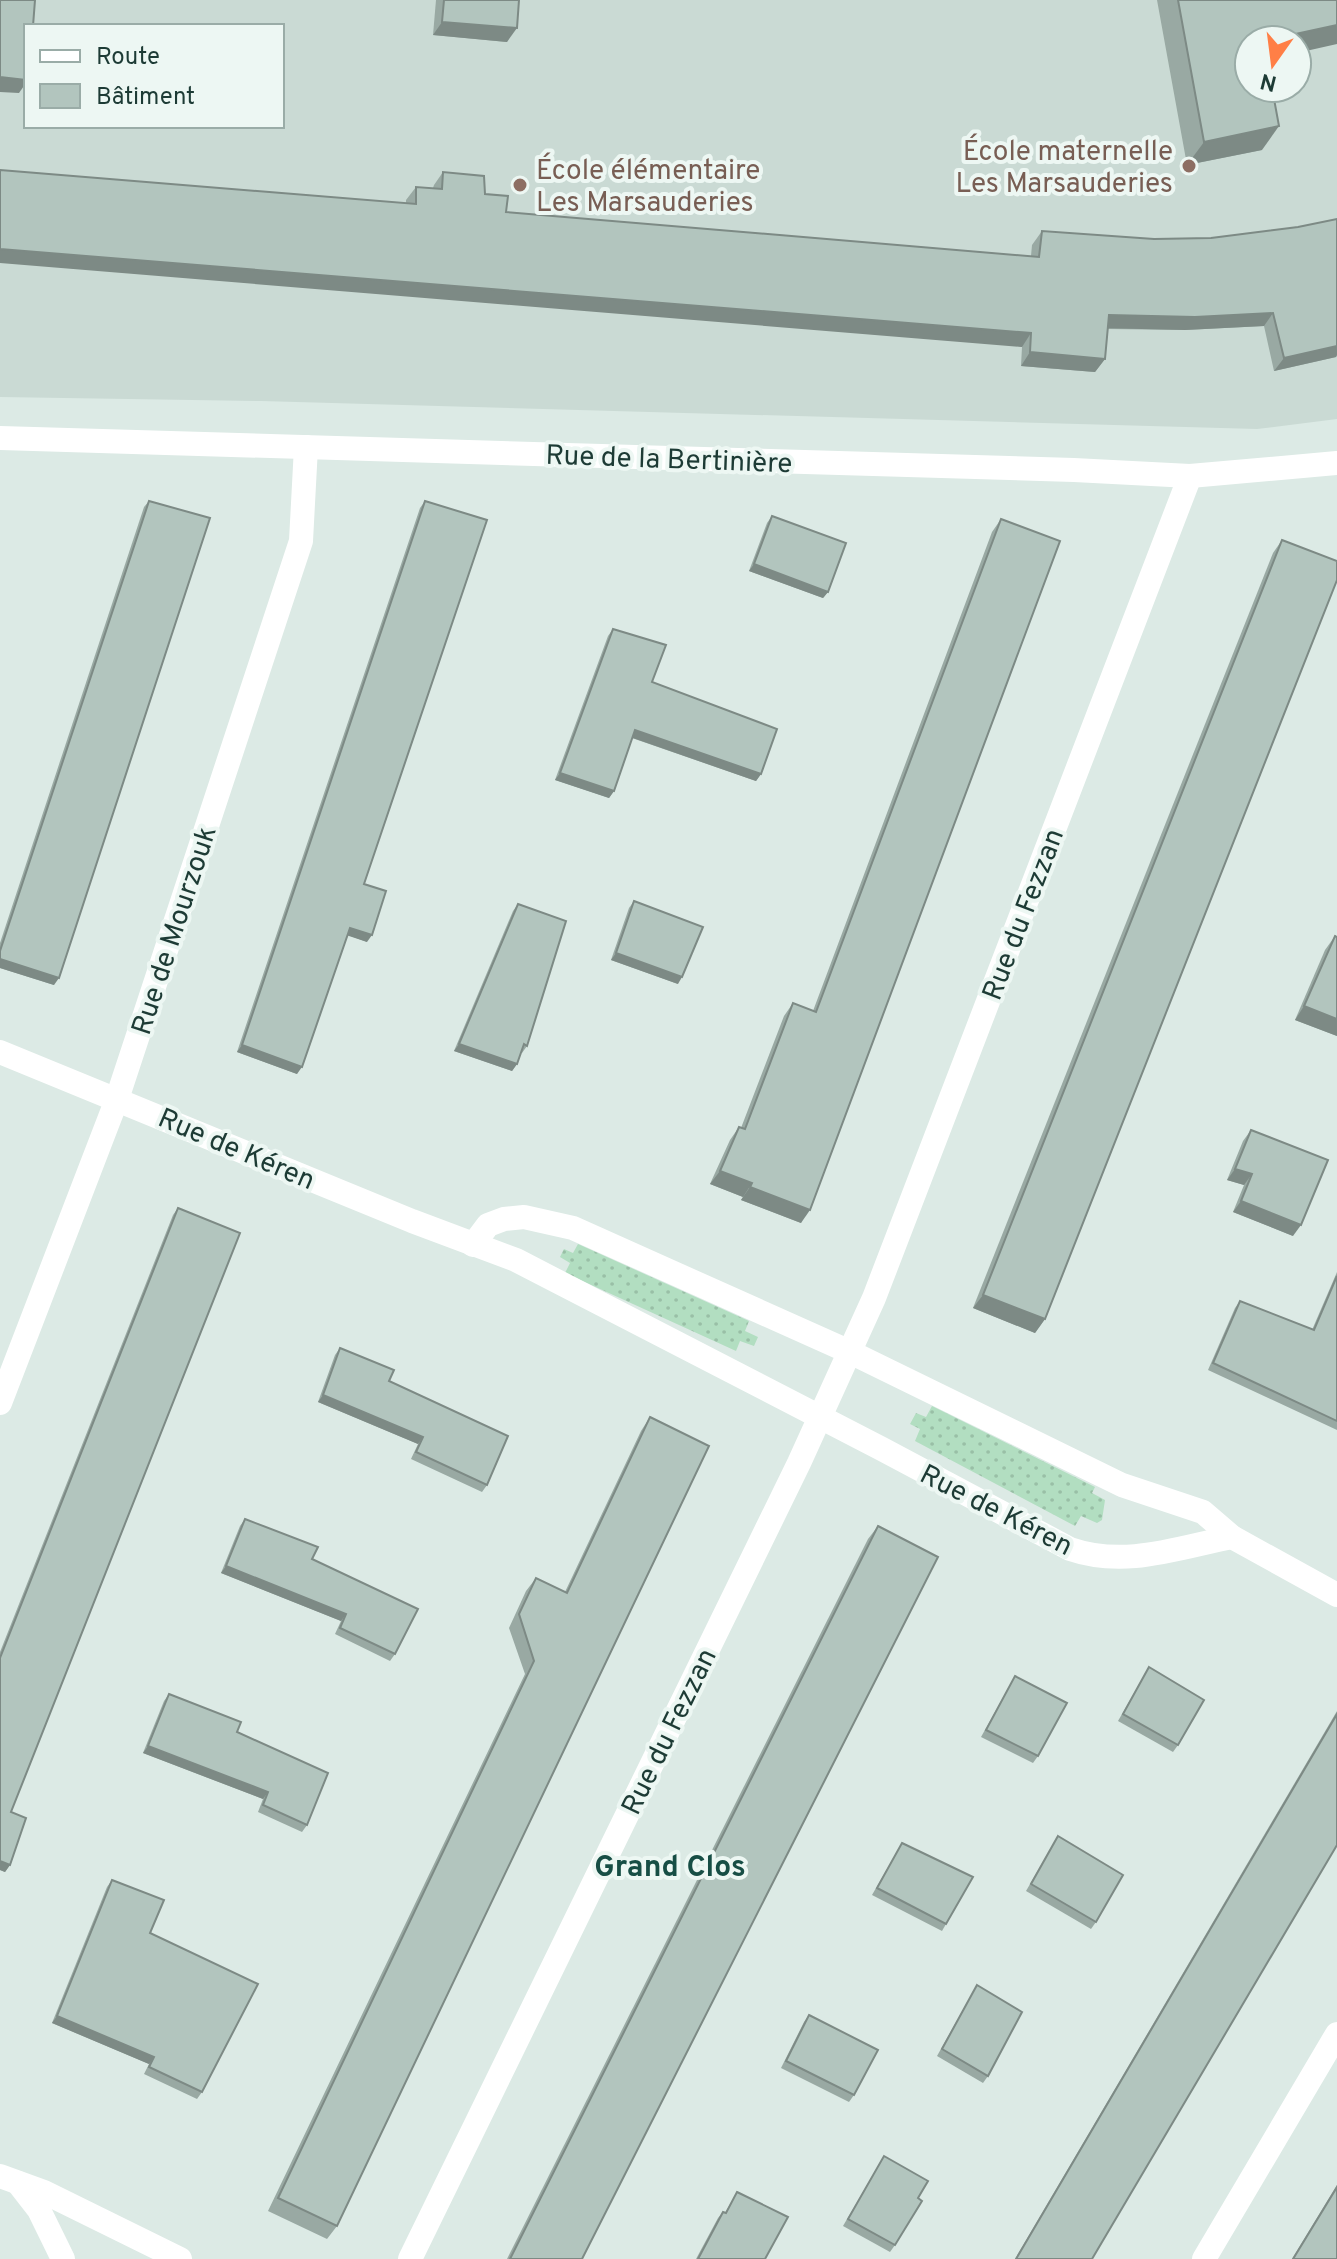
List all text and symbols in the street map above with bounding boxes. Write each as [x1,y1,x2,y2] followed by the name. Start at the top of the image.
[24,24,284,128] legend
[1233,24,1313,104] north arrow
[96,43,160,73] text: Route
[1258,66,1280,96] text: N
[96,83,195,113] text: Bâtiment
[955,133,1173,203] place label: École maternelle Les Marsauderies
[536,152,760,222] place label: École élémentaire Les Marsauderies
[1180,157,1198,175] marker: École maternelle Les Marsauderies
[511,176,529,194] marker: École élémentaire Les Marsauderies
[545,439,793,483] street label: Rue de la Bertinière
[125,822,227,1040] street label: Rue de Mourzouk
[976,824,1074,1006] street label: Rue du Fezzan
[152,1102,320,1200] street label: Rue de Kéren
[913,1458,1078,1566] street label: Rue de Kéren
[615,1643,727,1822] street label: Rue du Fezzan
[594,1850,746,1887] district label: Grand Clos

